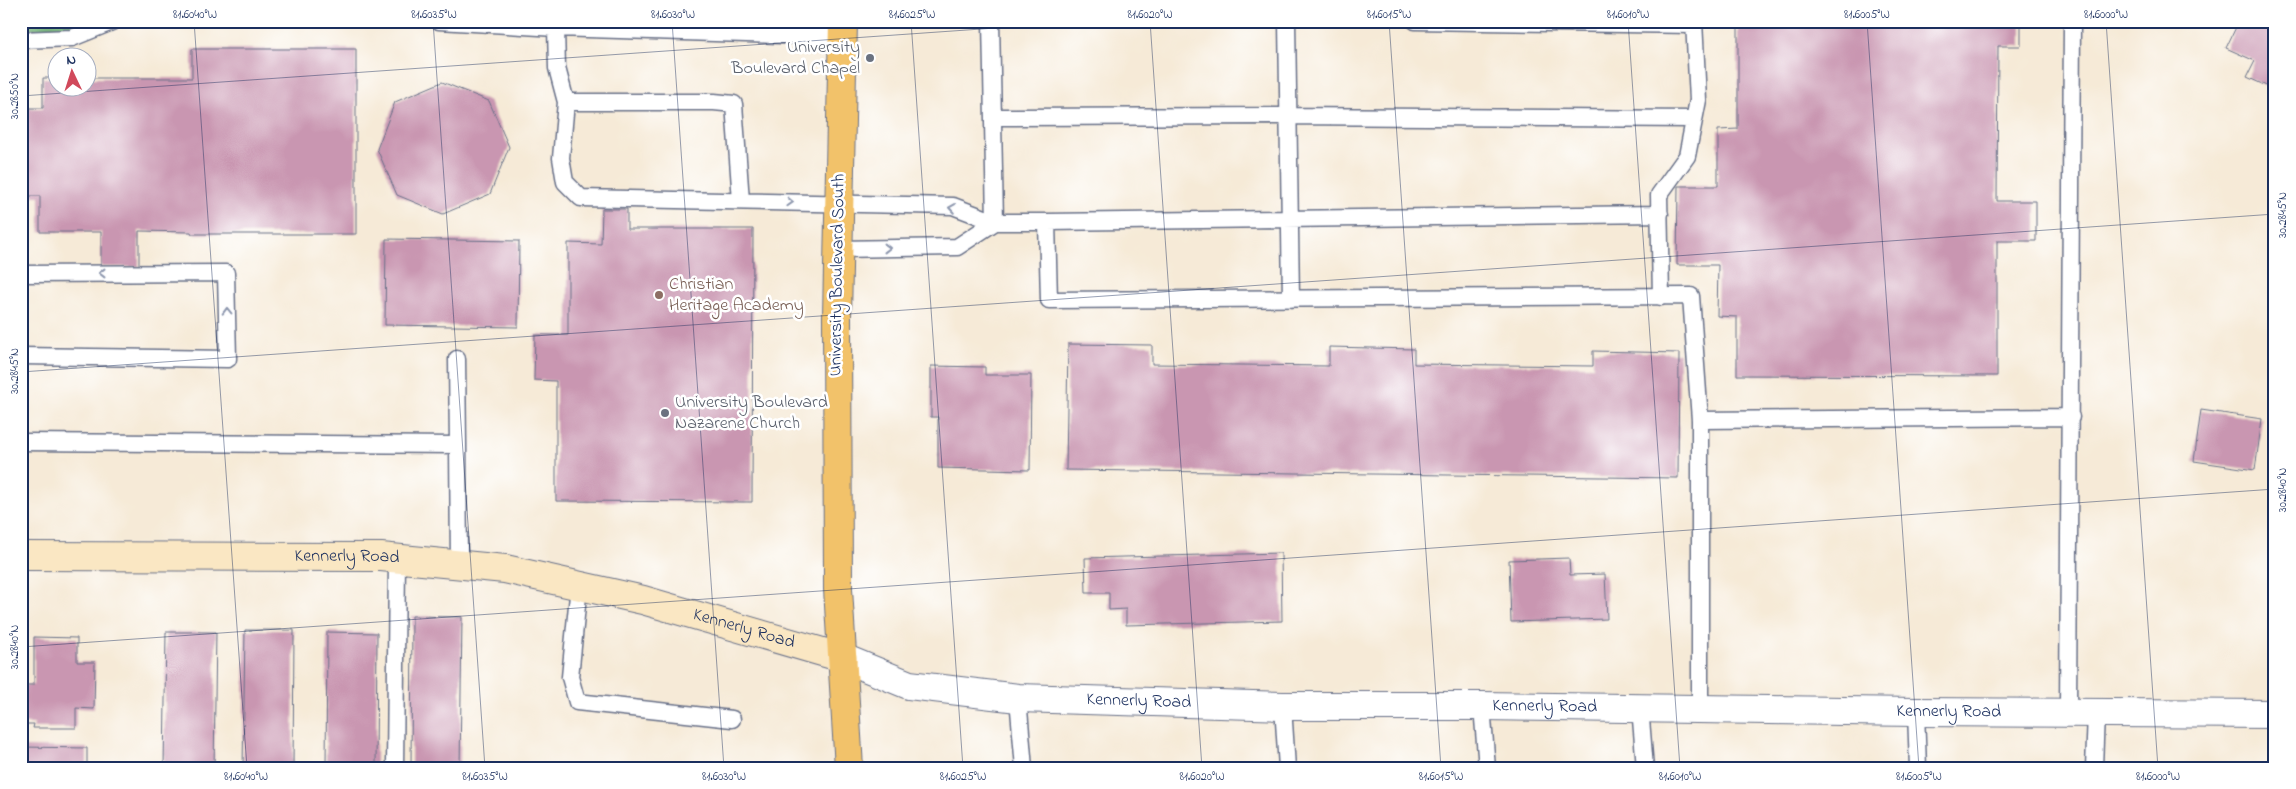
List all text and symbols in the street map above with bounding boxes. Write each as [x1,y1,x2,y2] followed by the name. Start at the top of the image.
[173,6,217,24] text: 81.6040°W
[411,6,457,24] text: 81.6035°W
[651,6,695,24] text: 81.6030°W
[889,6,935,24] text: 81.6025°W
[1128,6,1172,24] text: 81.6020°W
[1367,6,1411,24] text: 81.6015°W
[1607,6,1649,24] text: 81.6010°W
[1844,6,1890,24] text: 81.6005°W
[2084,6,2128,24] text: 81.6000°W
[730,35,860,82] place label: University Boulevard Chapel
[48,48,98,98] north arrow
[66,50,77,71] text: N
[864,52,876,64] marker: University Boulevard Chapel
[6,73,24,119] text: 30.2850°N
[823,173,853,377] street label: University Boulevard South
[2274,192,2292,238] text: 30.2845°N
[786,197,794,208] one-way arrow
[947,203,956,213] one-way arrow
[884,243,891,253] one-way arrow
[98,268,106,278] one-way arrow
[669,272,804,320] place label: Christian Heritage Academy
[653,289,665,301] marker: Christian Heritage Academy
[222,306,232,314] one-way arrow
[6,348,24,394] text: 30.2845°N
[675,390,828,437] place label: University Boulevard Nazarene Church
[659,407,671,419] marker: University Boulevard Nazarene Church
[2274,468,2292,512] text: 30.2840°N
[294,544,401,572] street label: Kennerly Road
[690,602,798,656] street label: Kennerly Road
[6,625,24,669] text: 30.2840°N
[1086,687,1192,716] street label: Kennerly Road
[1492,693,1597,721] street label: Kennerly Road
[1896,699,2001,725] street label: Kennerly Road
[224,768,268,786] text: 81.6040°W
[462,768,508,786] text: 81.6035°W
[702,768,746,786] text: 81.6030°W
[940,768,986,786] text: 81.6025°W
[1180,768,1224,786] text: 81.6020°W
[1419,768,1463,786] text: 81.6015°W
[1659,768,1701,786] text: 81.6010°W
[1896,768,1942,786] text: 81.6005°W
[2136,768,2180,786] text: 81.6000°W

